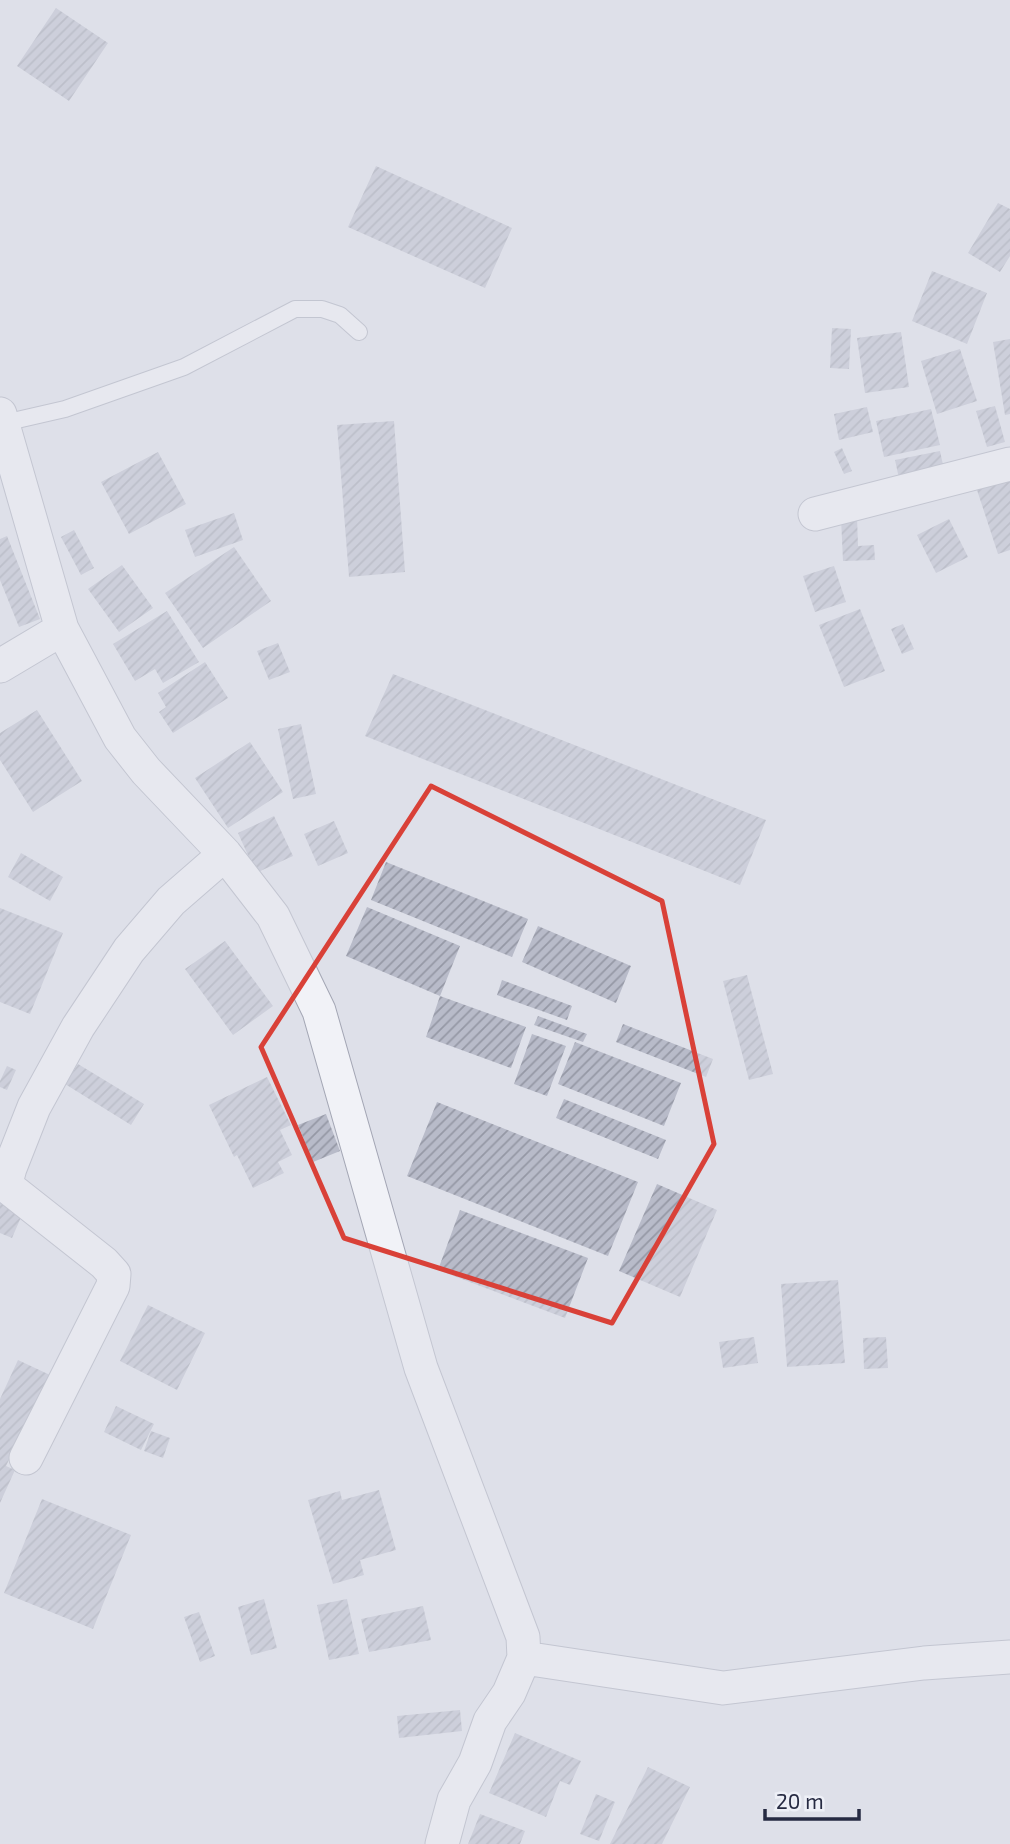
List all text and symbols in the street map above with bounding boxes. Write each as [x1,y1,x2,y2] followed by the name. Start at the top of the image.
[765,1778,860,1822] scale bar
[776,1788,824,1813] text: 20 m

